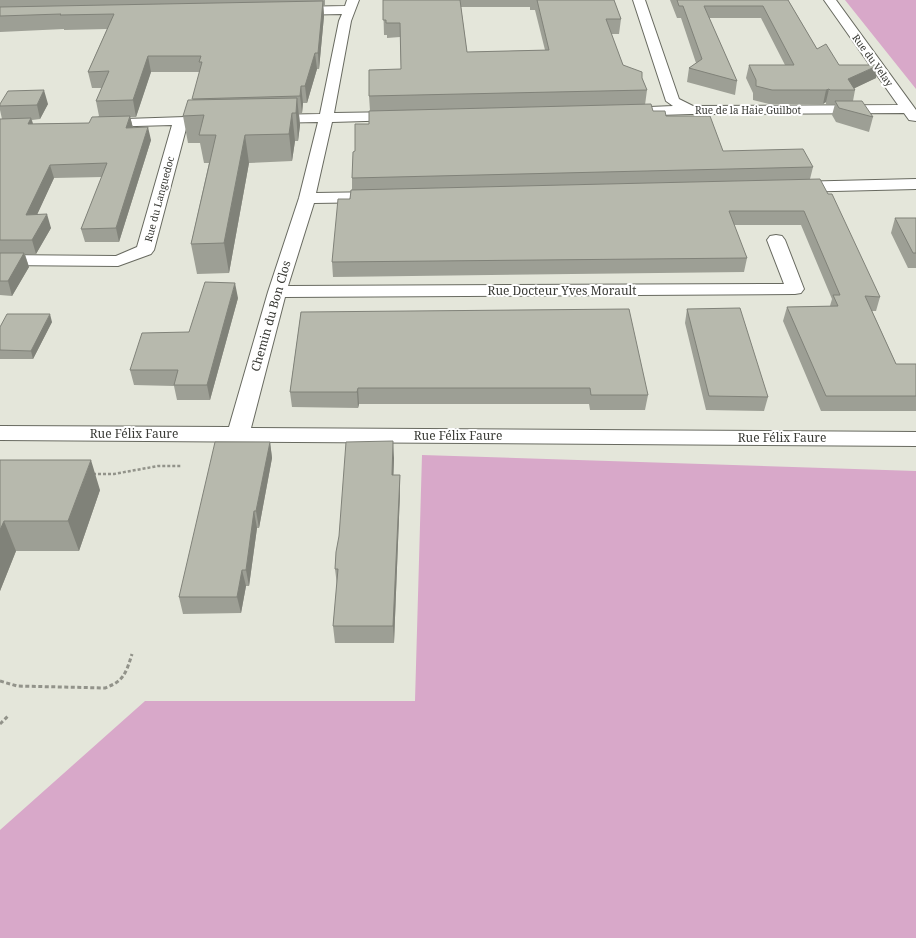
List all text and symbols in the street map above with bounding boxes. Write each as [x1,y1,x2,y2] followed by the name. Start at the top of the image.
[849,31,897,89] street label: Rue du Velay
[695,103,802,117] street label: Rue de la Haie Guilbot
[141,155,177,243] street label: Rue du Languedoc
[247,258,294,373] street label: Chemin du Bon Clos
[488,282,636,299] street label: Rue Docteur Yves Morault
[90,425,178,442] street label: Rue Félix Faure
[414,427,502,444] street label: Rue Félix Faure
[738,429,826,446] street label: Rue Félix Faure

